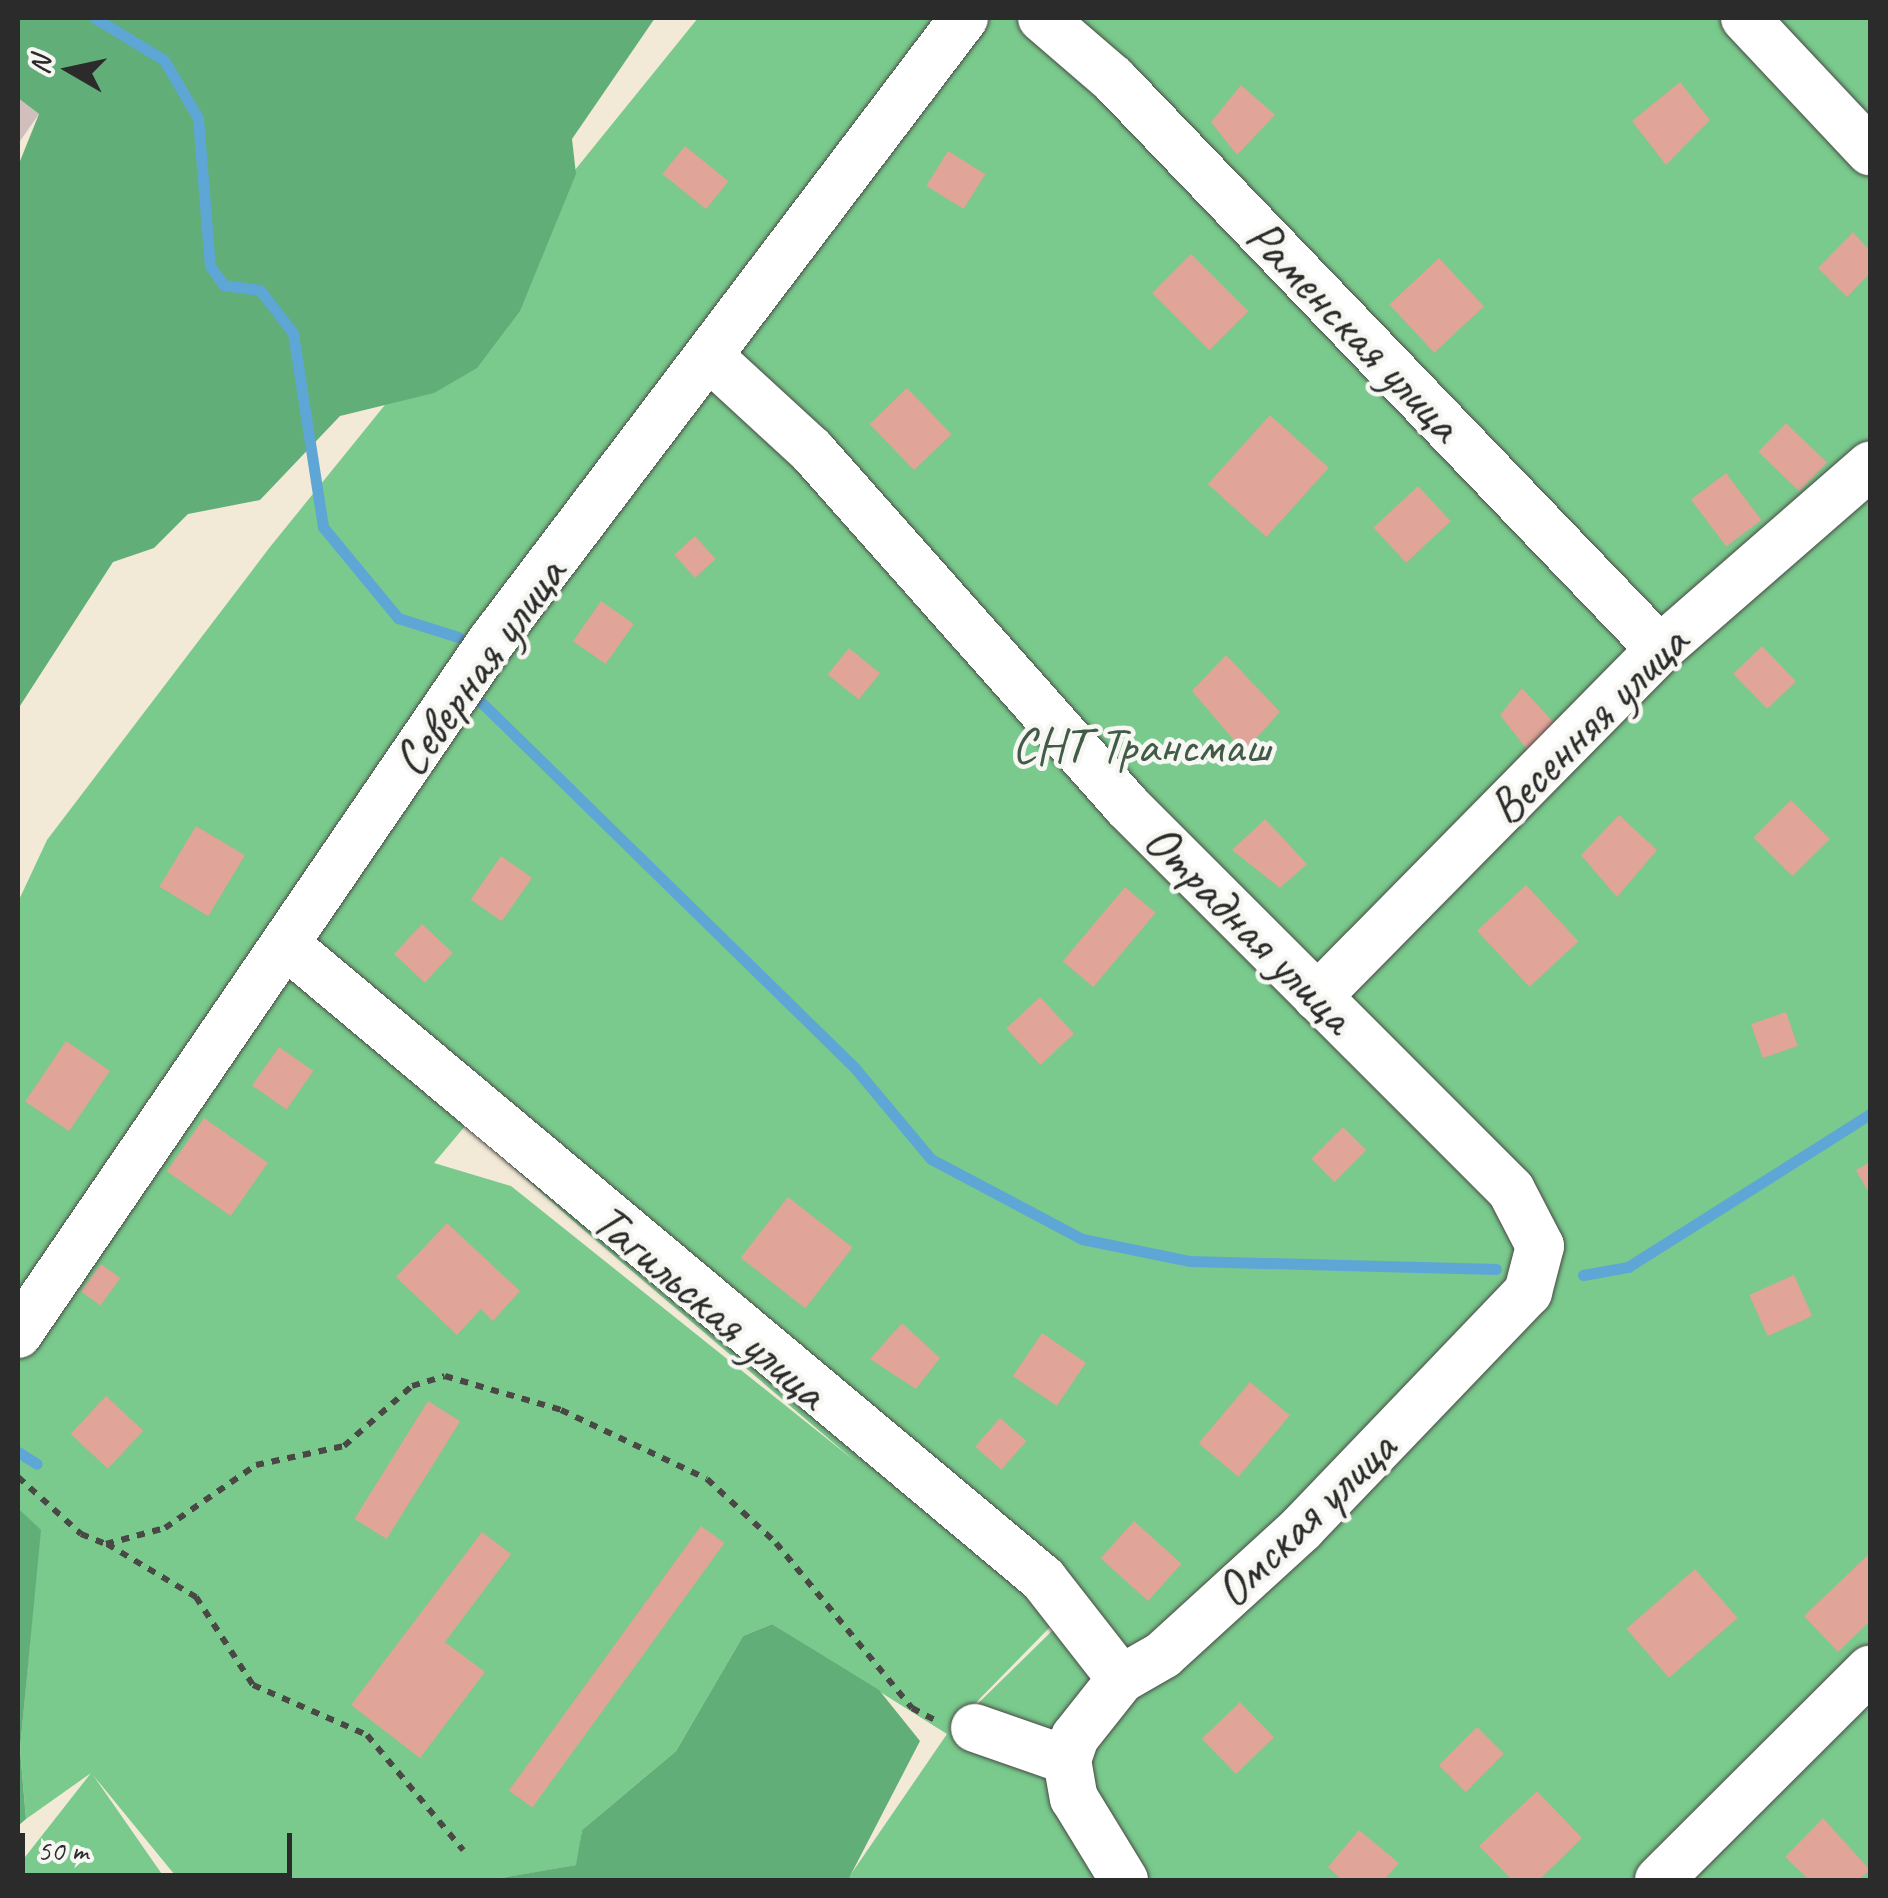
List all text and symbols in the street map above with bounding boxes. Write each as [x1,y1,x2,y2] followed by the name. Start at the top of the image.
[20,20,120,120] north arrow
[21,54,59,77] text: N
[1232,205,1476,455] street label: Раменская улица
[379,545,579,789] street label: Северная улица
[1475,612,1701,838] street label: Весенняя улица
[1012,716,1270,776] park label: СНТ Трансмаш
[1131,810,1367,1046] street label: Отрадная улица
[579,1189,841,1423] street label: Тагильская улица
[1201,1417,1409,1621] street label: Омская улица
[25,1813,298,1875] scale bar
[37,1831,88,1869] text: 50 m

